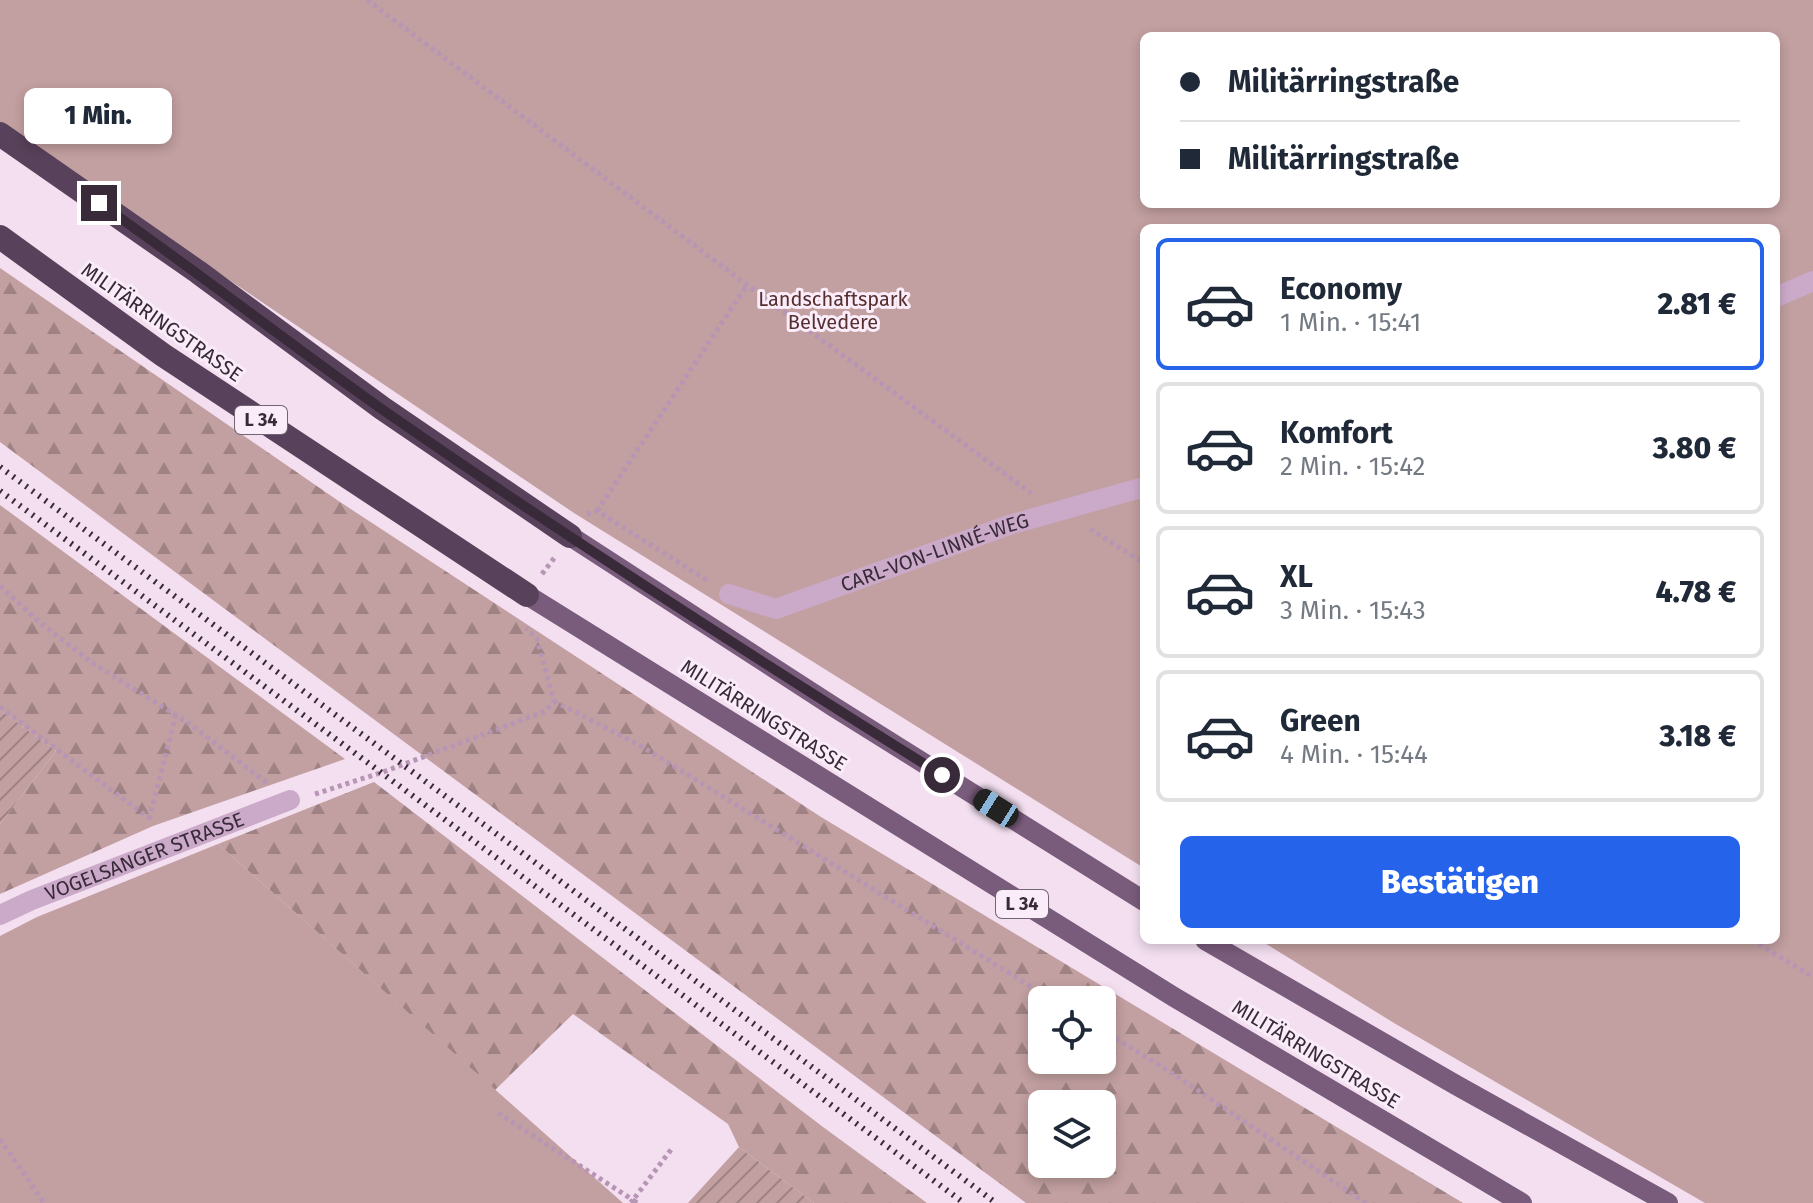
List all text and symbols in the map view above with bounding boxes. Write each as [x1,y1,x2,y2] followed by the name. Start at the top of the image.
[1228,64,1459,100] text: Militärringstraße
[25,87,173,143] callout: 1 Min.
[64,100,132,131] text: 1 Min.
[1228,141,1459,177] text: Militärringstraße
[81,185,117,221] route end
[77,257,247,387] street label: MILITÄRRINGSTRASSE
[1184,268,1256,340] icon: car
[1280,271,1402,307] text: Economy
[1657,286,1736,322] text: 2.81 €
[758,287,909,334] park label: Landschaftspark Belvedere
[1280,307,1421,338] text: 1 Min. · 15:41
[235,406,287,434] road number: L 34
[1184,412,1256,484] icon: car
[1280,415,1393,451] text: Komfort
[1653,430,1736,466] text: 3.80 €
[1280,451,1425,482] text: 2 Min. · 15:42
[837,508,1032,597] street label: CARL-VON-LINNÉ-WEG
[1184,556,1256,628] icon: car
[1280,559,1313,595] text: XL
[1655,574,1736,610] text: 4.78 €
[1280,595,1426,626] text: 3 Min. · 15:43
[677,654,851,776] street label: MILITÄRRINGSTRASSE
[1184,700,1256,772] icon: car
[1280,703,1361,739] text: Green
[1659,718,1736,754] text: 3.18 €
[1280,739,1428,770] text: 4 Min. · 15:44
[924,757,960,793] route start
[969,785,1023,831] car
[42,807,247,906] street label: VOGELSANGER STRASSE
[1180,836,1740,928] button: Bestätigen
[996,890,1048,918] road number: L 34
[1028,986,1116,1178] map controls
[1028,986,1116,1074] button: locate
[1228,994,1404,1114] street label: MILITÄRRINGSTRASSE
[1028,1090,1116,1178] button: layers

